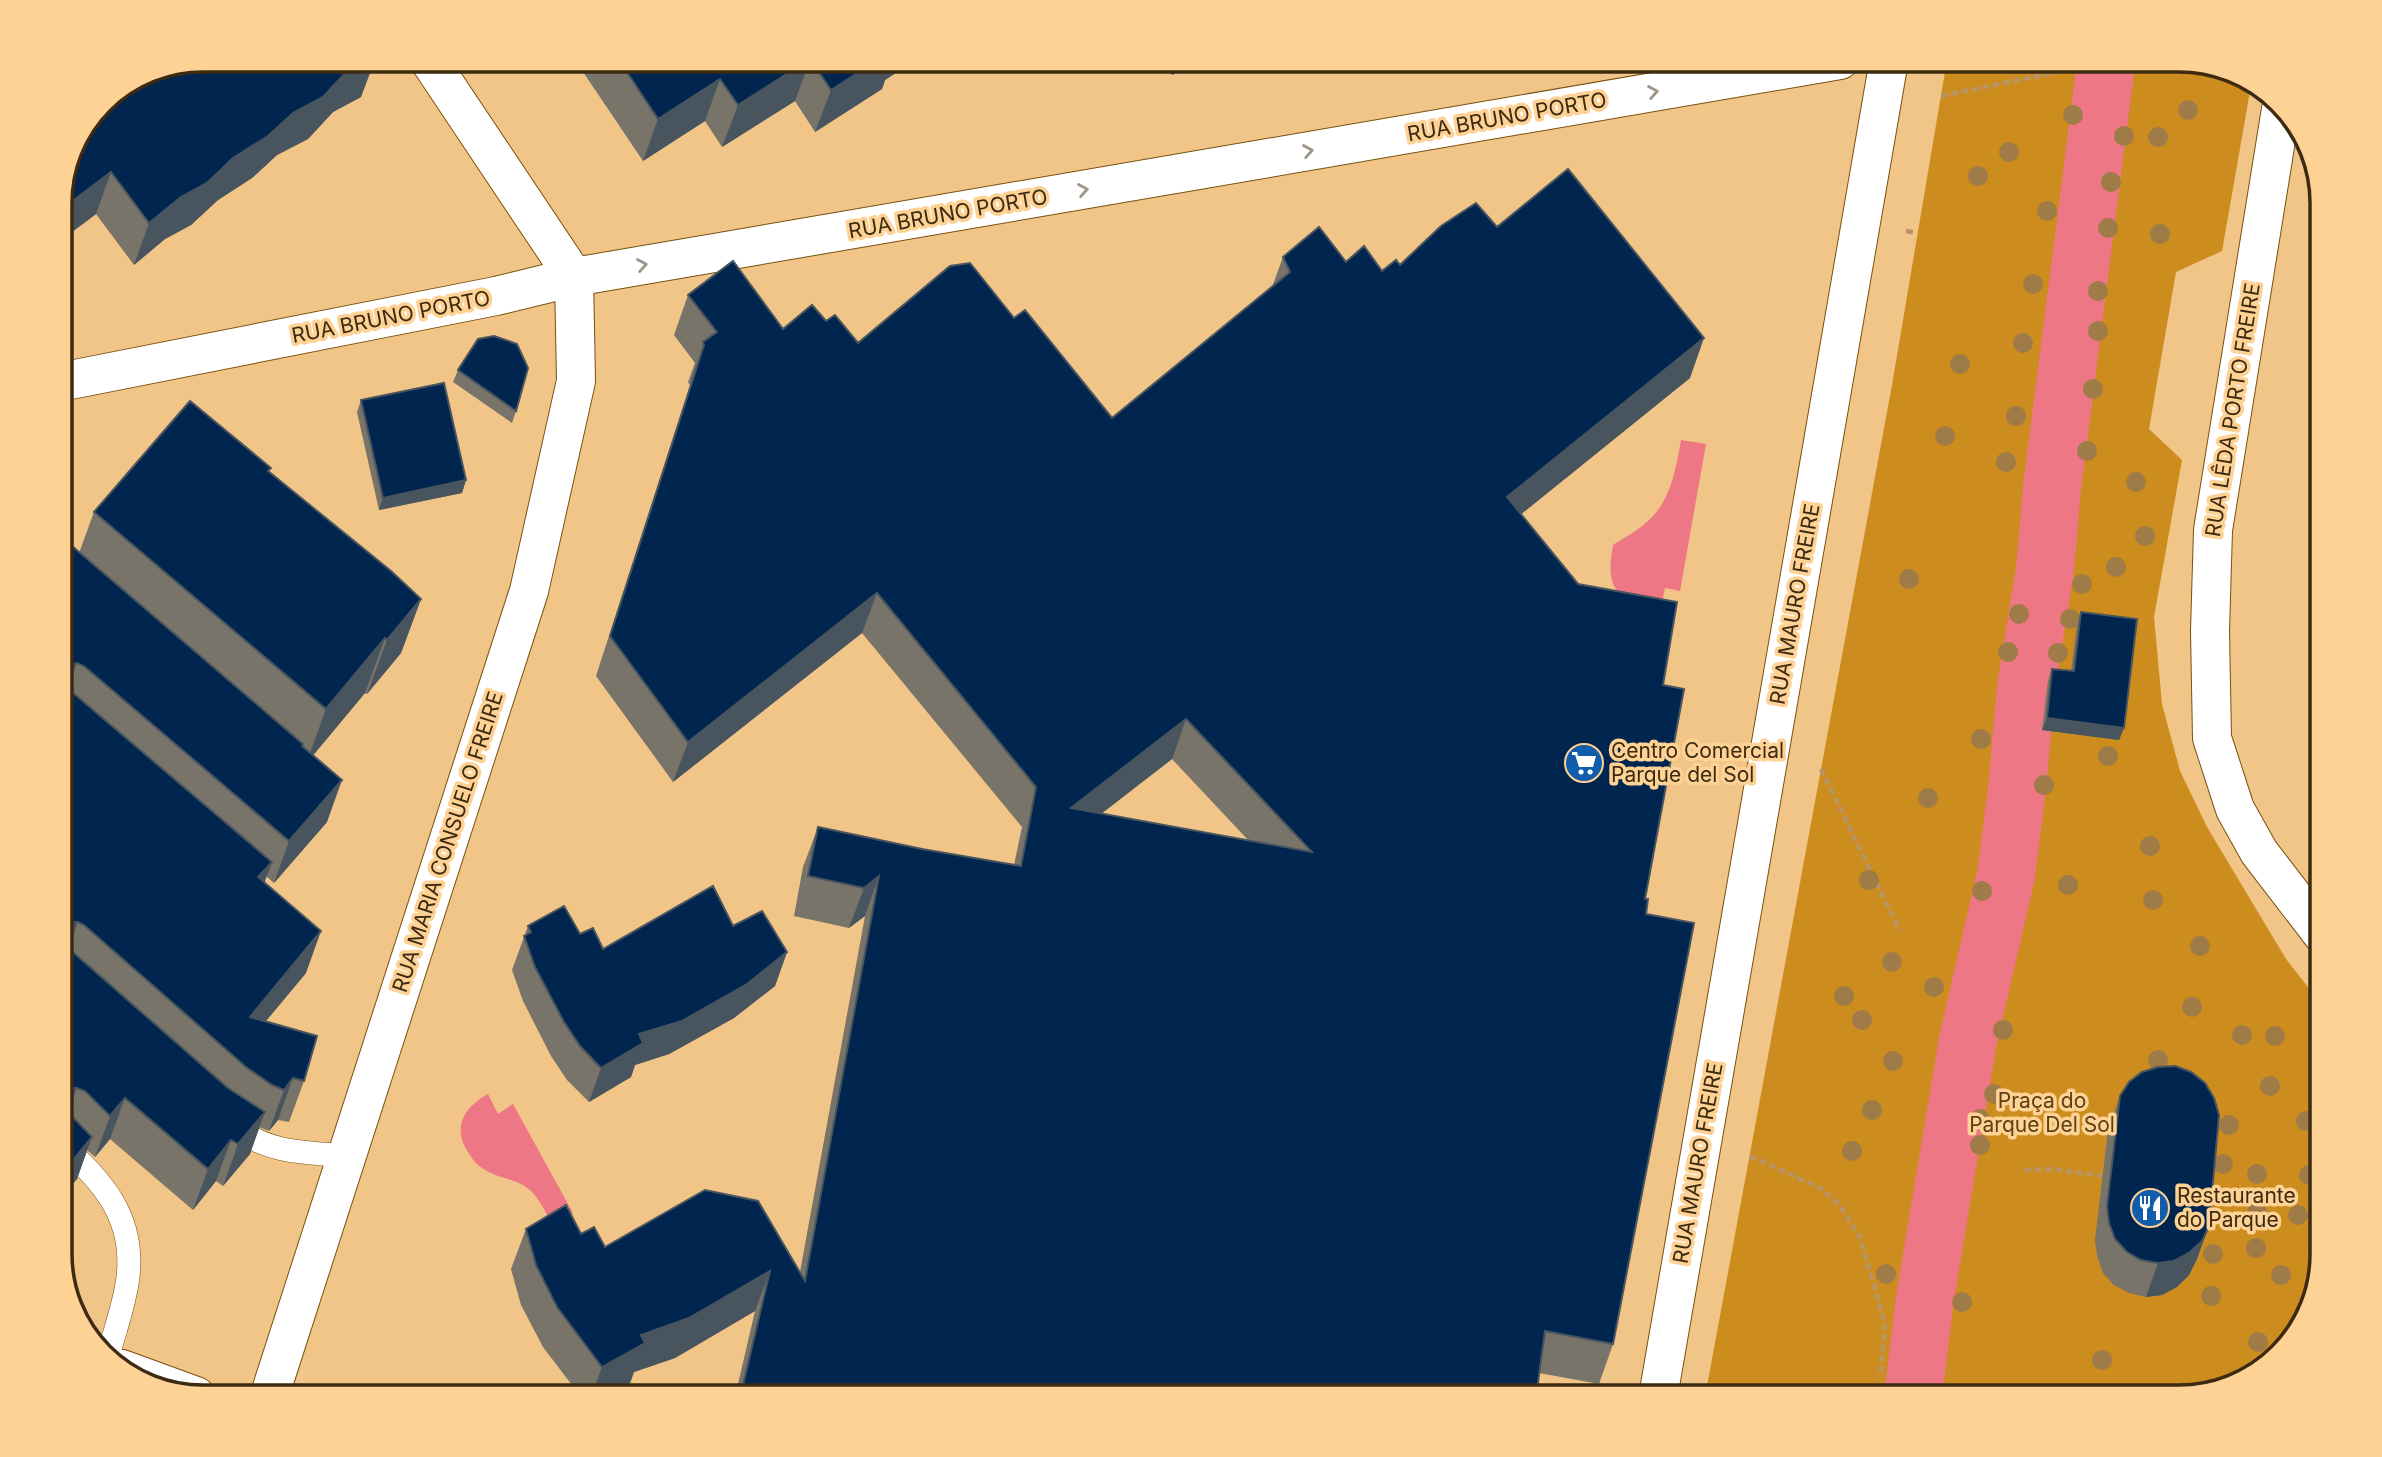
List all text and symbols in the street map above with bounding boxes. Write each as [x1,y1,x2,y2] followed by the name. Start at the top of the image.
[1647,85,1658,100] one-way arrow
[1405,87,1608,146] street label: RUA BRUNO PORTO
[1302,144,1314,159] one-way arrow
[1078,183,1089,198] one-way arrow
[846,184,1049,243] street label: RUA BRUNO PORTO
[636,258,648,273] one-way arrow
[2199,281,2265,539] street label: RUA LÊDA PORTO FREIRE
[289,285,492,348] street label: RUA BRUNO PORTO
[1765,501,1824,706] street label: RUA MAURO FREIRE
[387,688,508,995] street label: RUA MARIA CONSUELO FREIRE
[1611,738,1784,787] place label: Centro Comercial Parque del Sol
[1563,742,1605,784] supermarket icon: Centro Comercial Parque del Sol
[1668,1060,1727,1265] street label: RUA MAURO FREIRE
[1969,1088,2115,1137] park label: Praça do Parque Del Sol
[2177,1183,2296,1232] place label: Restaurante do Parque
[2129,1187,2171,1229] restaurant icon: Restaurante do Parque

